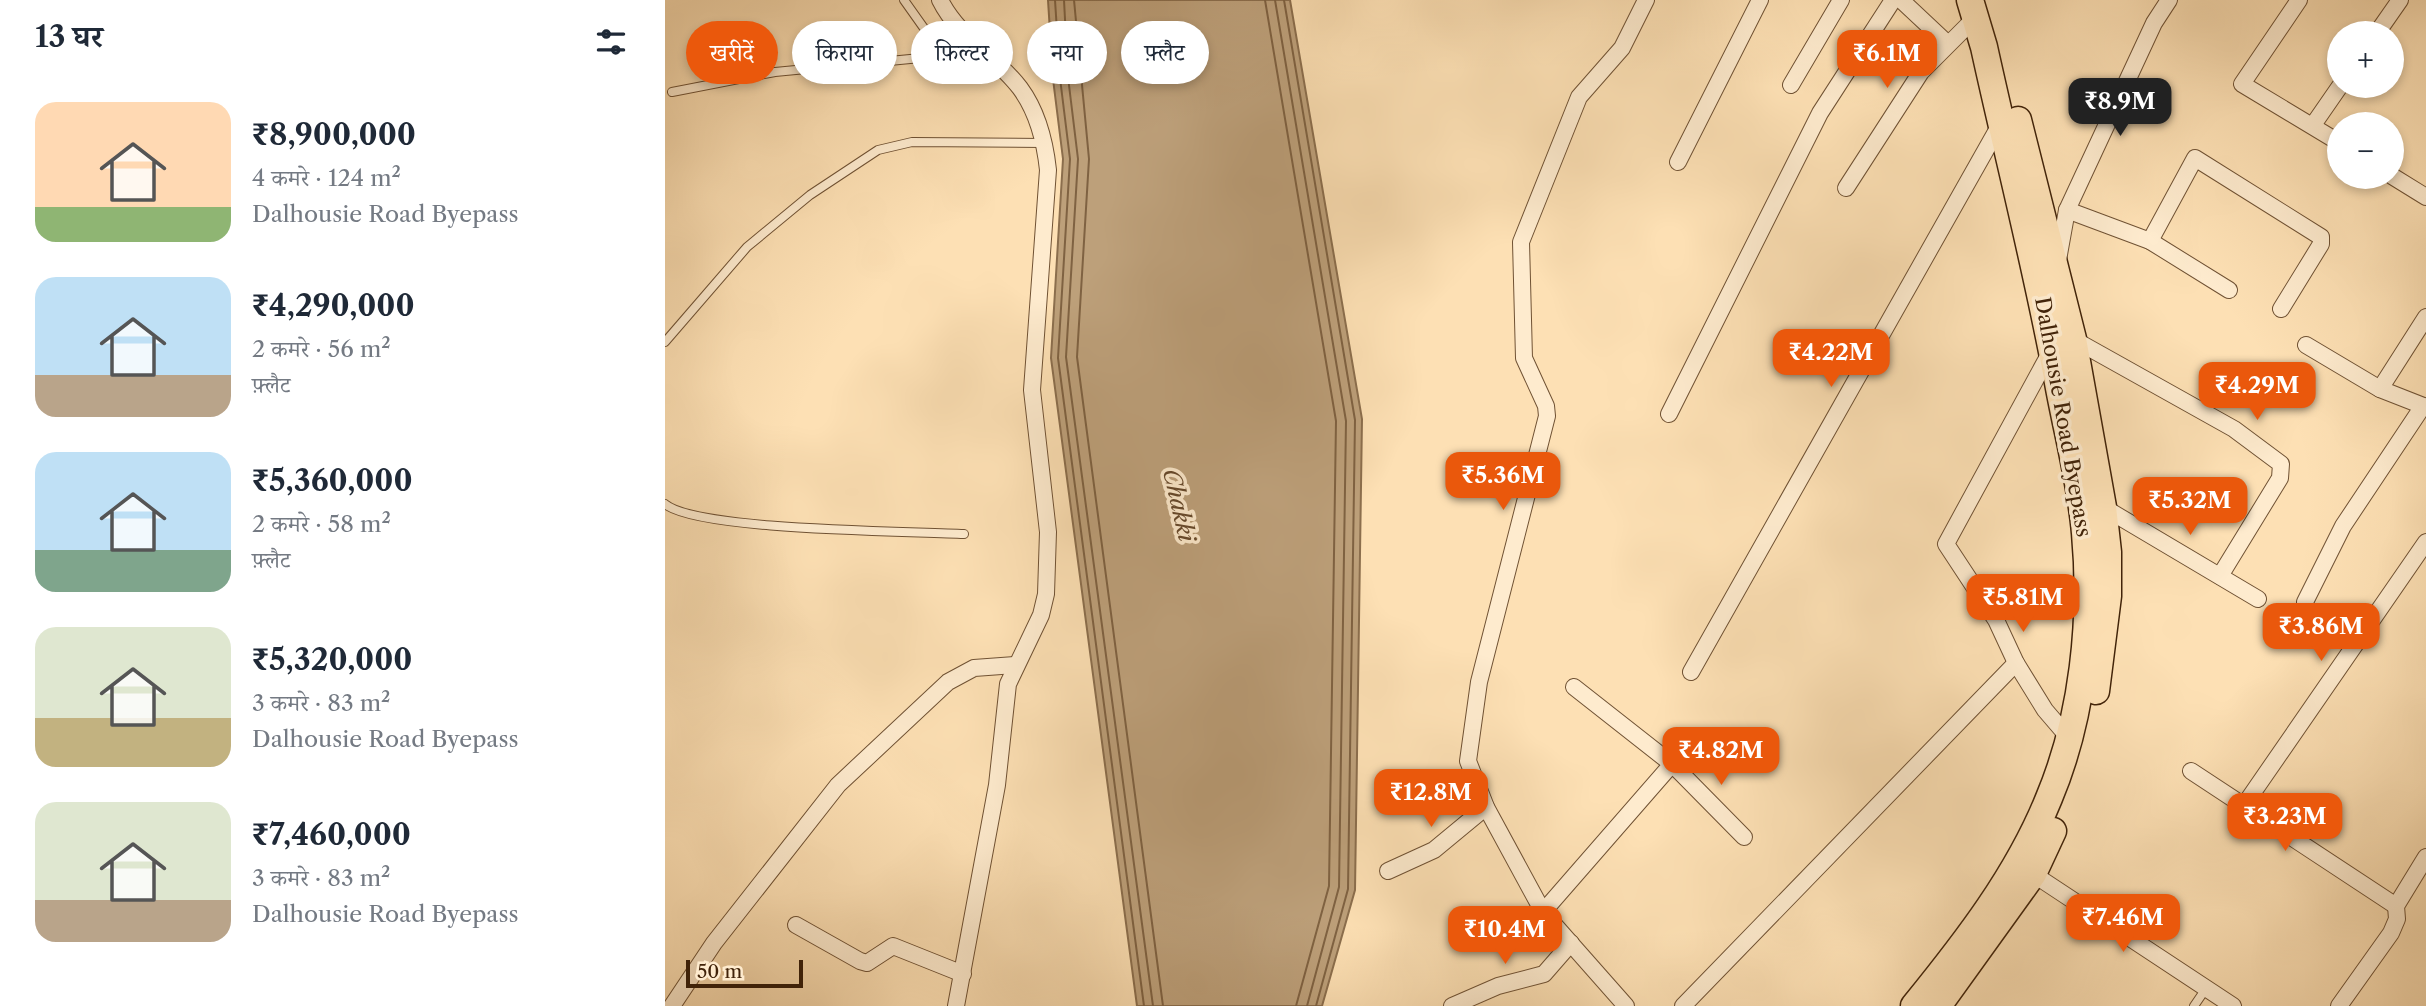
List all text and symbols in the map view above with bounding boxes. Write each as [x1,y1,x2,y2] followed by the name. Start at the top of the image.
[35,18,103,55] text: 13 घर
[686,21,778,84] chip: खरीदें
[792,21,897,84] chip: किराया
[911,21,1013,84] chip: फ़िल्टर
[1027,21,1107,84] chip: नया
[1121,21,1209,84] chip: फ़्लैट
[2327,21,2404,189] map controls
[2327,21,2404,98] button: +
[592,23,630,61] icon: filters
[1838,31,1936,90] pin: ₹6.1M
[1853,39,1921,67] text: ₹6.1M
[2071,78,2169,138] pin: ₹8.9M
[2084,87,2156,115] text: ₹8.9M
[2327,112,2404,189] button: −
[252,116,416,153] text: ₹8,900,000
[91,130,175,214] icon: home
[252,164,401,192] text: 4 कमरे · 124 m²
[252,200,519,228] text: Dalhousie Road Byepass
[252,287,415,324] text: ₹4,290,000
[2030,295,2097,539] street label: Dalhousie Road Byepass
[91,305,175,389] icon: home
[1774,330,1888,389] pin: ₹4.22M
[252,335,391,363] text: 2 कमरे · 56 m²
[1789,338,1873,366] text: ₹4.22M
[2200,362,2314,422] pin: ₹4.29M
[252,371,290,399] text: फ़्लैट
[2215,371,2299,399] text: ₹4.29M
[1446,452,1560,512] pin: ₹5.36M
[1461,461,1545,489] text: ₹5.36M
[252,462,413,499] text: ₹5,360,000
[1157,466,1201,546] water label: Chakki
[2133,477,2247,537] pin: ₹5.32M
[91,480,175,564] icon: home
[2148,486,2232,514] text: ₹5.32M
[252,510,391,538] text: 2 कमरे · 58 m²
[252,546,290,574] text: फ़्लैट
[1966,574,2080,634] pin: ₹5.81M
[1983,583,2063,611] text: ₹5.81M
[2264,604,2378,663] pin: ₹3.86M
[2279,612,2363,640] text: ₹3.86M
[252,641,412,678] text: ₹5,320,000
[91,655,175,739] icon: home
[252,689,391,717] text: 3 कमरे · 83 m²
[252,725,519,753] text: Dalhousie Road Byepass
[1664,728,1778,787] pin: ₹4.82M
[1678,736,1764,764] text: ₹4.82M
[1374,770,1488,829] pin: ₹12.8M
[1390,778,1472,806] text: ₹12.8M
[2228,794,2342,853] pin: ₹3.23M
[2243,802,2327,830] text: ₹3.23M
[252,816,411,853] text: ₹7,460,000
[91,830,175,914] icon: home
[252,864,391,892] text: 3 कमरे · 83 m²
[2066,894,2180,954] pin: ₹7.46M
[252,900,519,928] text: Dalhousie Road Byepass
[2082,903,2164,931] text: ₹7.46M
[1448,906,1562,966] pin: ₹10.4M
[1464,915,1546,943] text: ₹10.4M
[686,957,803,989] scale bar
[697,960,742,983] text: 50 m

